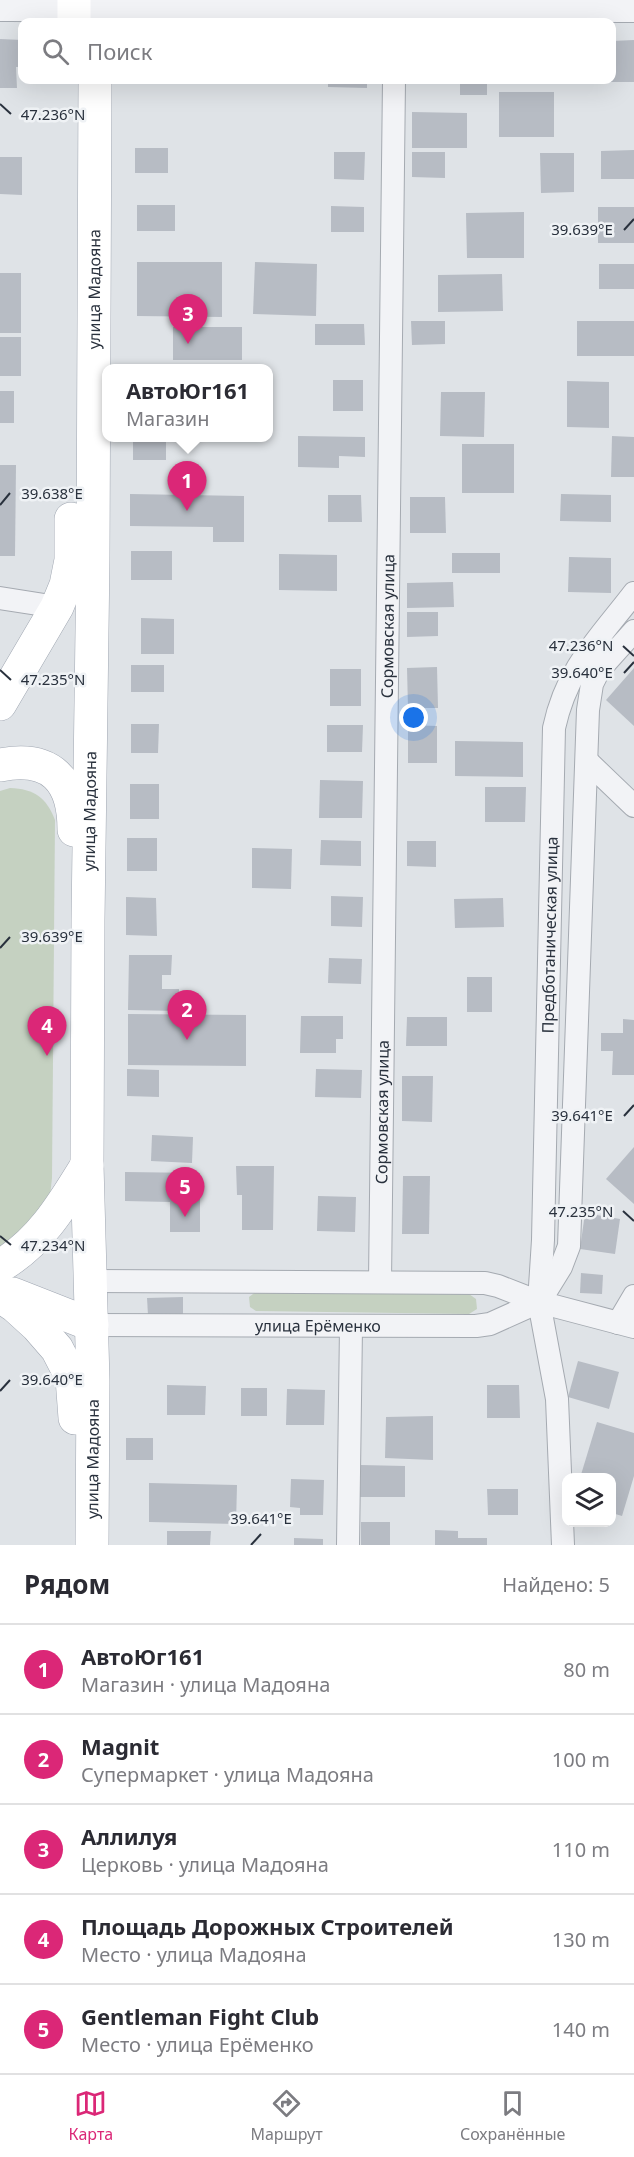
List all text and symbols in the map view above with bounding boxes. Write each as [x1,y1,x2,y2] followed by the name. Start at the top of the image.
[18,18,616,84] search box
[39,35,72,68] icon: search
[87,36,152,66] text: Поиск
[21,104,85,124] text: 47.236°N
[551,219,613,239] text: 39.639°E
[83,229,105,349] street label: улица Мадояна
[168,294,207,344] pin: 3
[102,364,273,442] popup
[126,375,249,405] text: АвтоЮг161
[126,405,209,432] text: Магазин
[168,462,207,511] pin: 1
[21,483,83,503] text: 39.638°E
[376,554,399,698] street label: Сормовская улица
[549,635,613,655] text: 47.236°N
[551,662,613,682] text: 39.640°E
[21,669,85,689] text: 47.235°N
[399,703,428,732] your location
[78,751,101,871] street label: улица Мадояна
[536,836,563,1034] street label: Предботаническая улица
[21,926,83,946] text: 39.639°E
[168,990,207,1040] pin: 2
[28,1006,66,1056] pin: 4
[370,1040,394,1184] street label: Сормовская улица
[551,1105,613,1125] text: 39.641°E
[166,1168,204,1217] pin: 5
[549,1201,613,1221] text: 47.235°N
[21,1235,85,1255] text: 47.234°N
[255,1314,381,1337] street label: улица Ерёменко
[21,1369,83,1389] text: 39.640°E
[81,1399,104,1519] street label: улица Мадояна
[562,1473,616,1527] map controls
[562,1473,616,1527] button: layers
[230,1508,292,1528] text: 39.641°E
[24,1566,110,1602] text: Рядом
[502,1571,610,1598] text: Найдено: 5
[81,1641,204,1671] text: АвтоЮг161
[38,1656,49,1683] text: 1
[563,1656,610,1683] text: 80 m
[81,1671,330,1698] text: Магазин · улица Мадояна
[81,1731,159,1761] text: Magnit
[38,1746,49,1773] text: 2
[552,1746,610,1773] text: 100 m
[81,1761,374,1788] text: Супермаркет · улица Мадояна
[81,1821,177,1851] text: Аллилуя
[38,1836,49,1863] text: 3
[552,1836,610,1863] text: 110 m
[81,1851,329,1878] text: Церковь · улица Мадояна
[81,1911,453,1941] text: Площадь Дорожных Строителей
[38,1926,49,1953] text: 4
[552,1926,610,1953] text: 130 m
[81,1941,307,1968] text: Место · улица Мадояна
[81,2001,319,2031] text: Gentleman Fight Club
[38,2016,49,2043] text: 5
[552,2016,610,2043] text: 140 m
[81,2031,314,2058] text: Место · улица Ерёменко
[69,2087,113,2145] tab: Карта
[250,2087,323,2145] tab: Маршрут
[460,2087,565,2145] tab: Сохранённые

